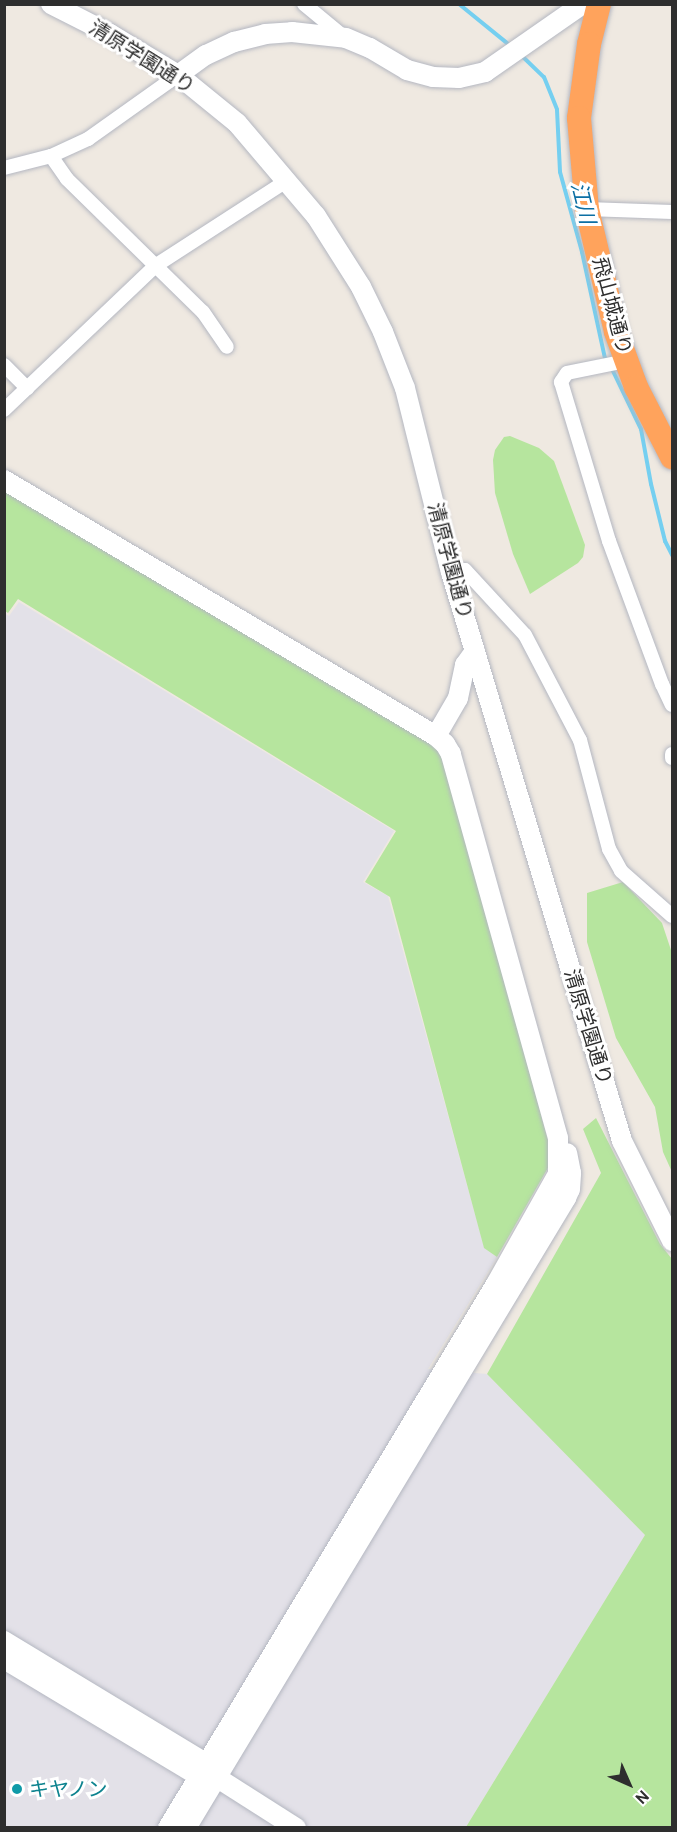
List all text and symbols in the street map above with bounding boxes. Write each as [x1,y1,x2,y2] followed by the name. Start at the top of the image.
[85,15,199,99] street label: 清原学園通り
[566,180,600,226] water label: 江川
[587,255,637,357] street label: 飛山城通り
[423,500,477,622] street label: 清原学園通り
[559,966,617,1088] street label: 清原学園通り
[599,1754,659,1814] north arrow
[29,1777,109,1801] place label: キヤノン
[10,1782,24,1796] marker: キヤノン
[631,1786,653,1808] text: N

